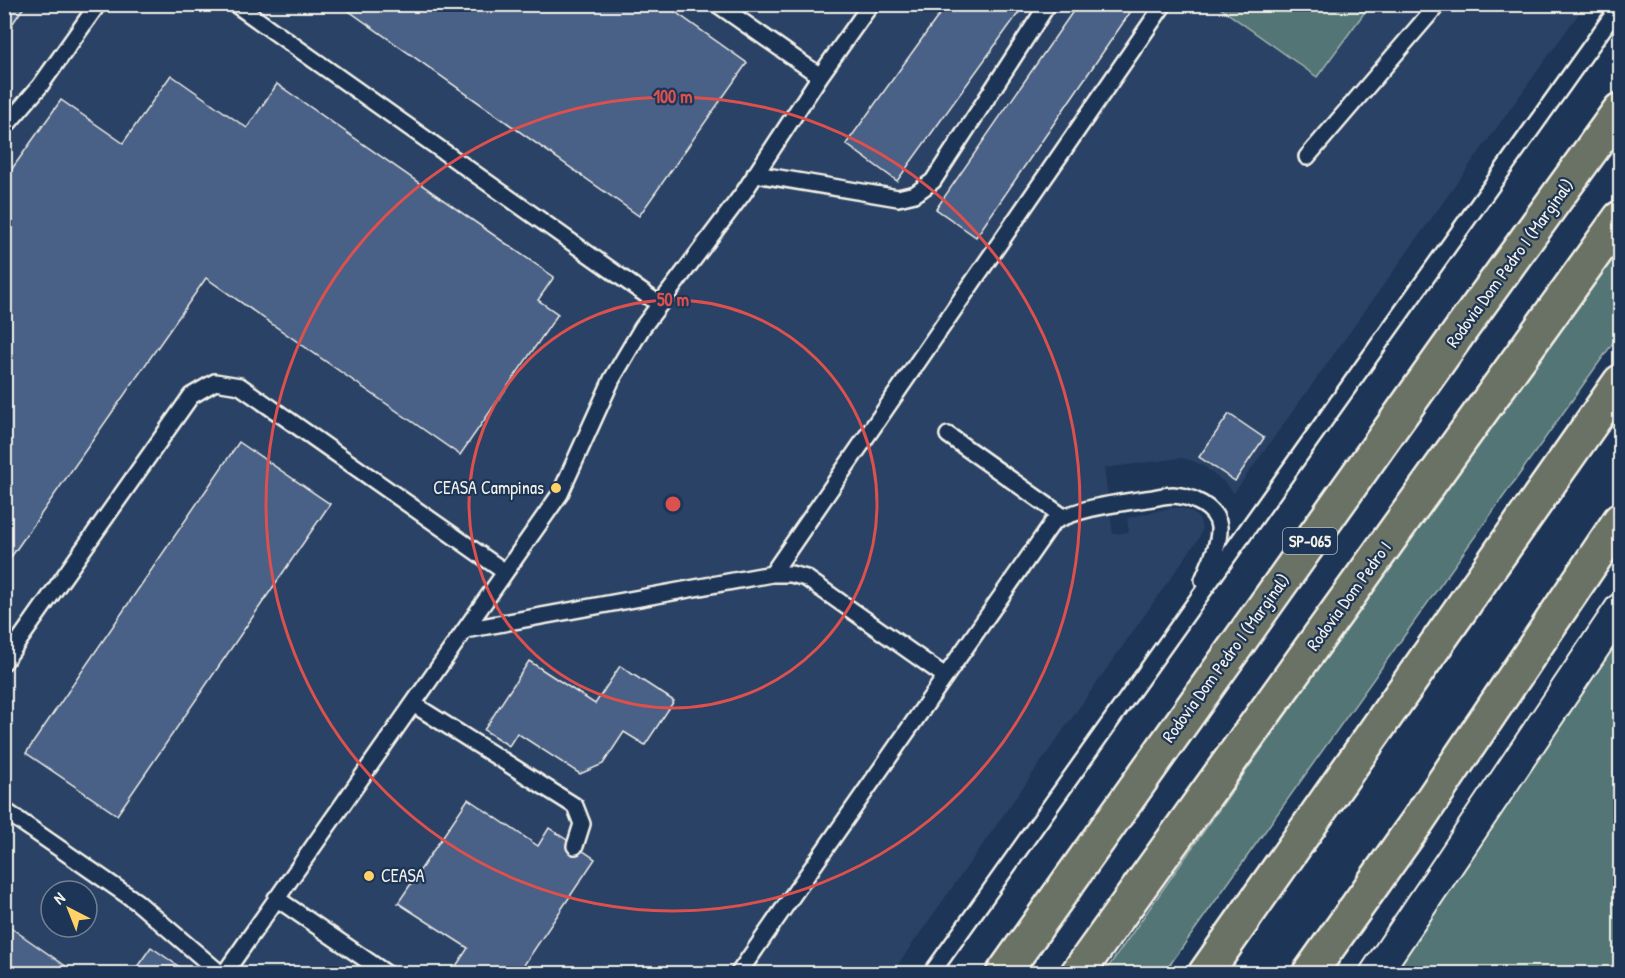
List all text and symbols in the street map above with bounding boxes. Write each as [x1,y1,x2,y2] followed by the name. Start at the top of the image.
[653,84,693,109] text: 100 m
[1440,173,1579,352] street label: Rodovia Dom Pedro I (Marginal)
[657,287,689,312] text: 50 m
[433,475,544,500] place label: CEASA Campinas
[549,481,563,495] marker: CEASA Campinas
[663,494,683,514] centre of rings
[1283,528,1337,554] road number: SP-065
[1300,536,1397,656] street label: Rodovia Dom Pedro I
[1156,568,1295,747] street label: Rodovia Dom Pedro I (Marginal)
[381,863,425,888] place label: CEASA
[362,869,376,883] marker: CEASA
[39,879,99,939] north arrow
[48,887,70,909] text: N

